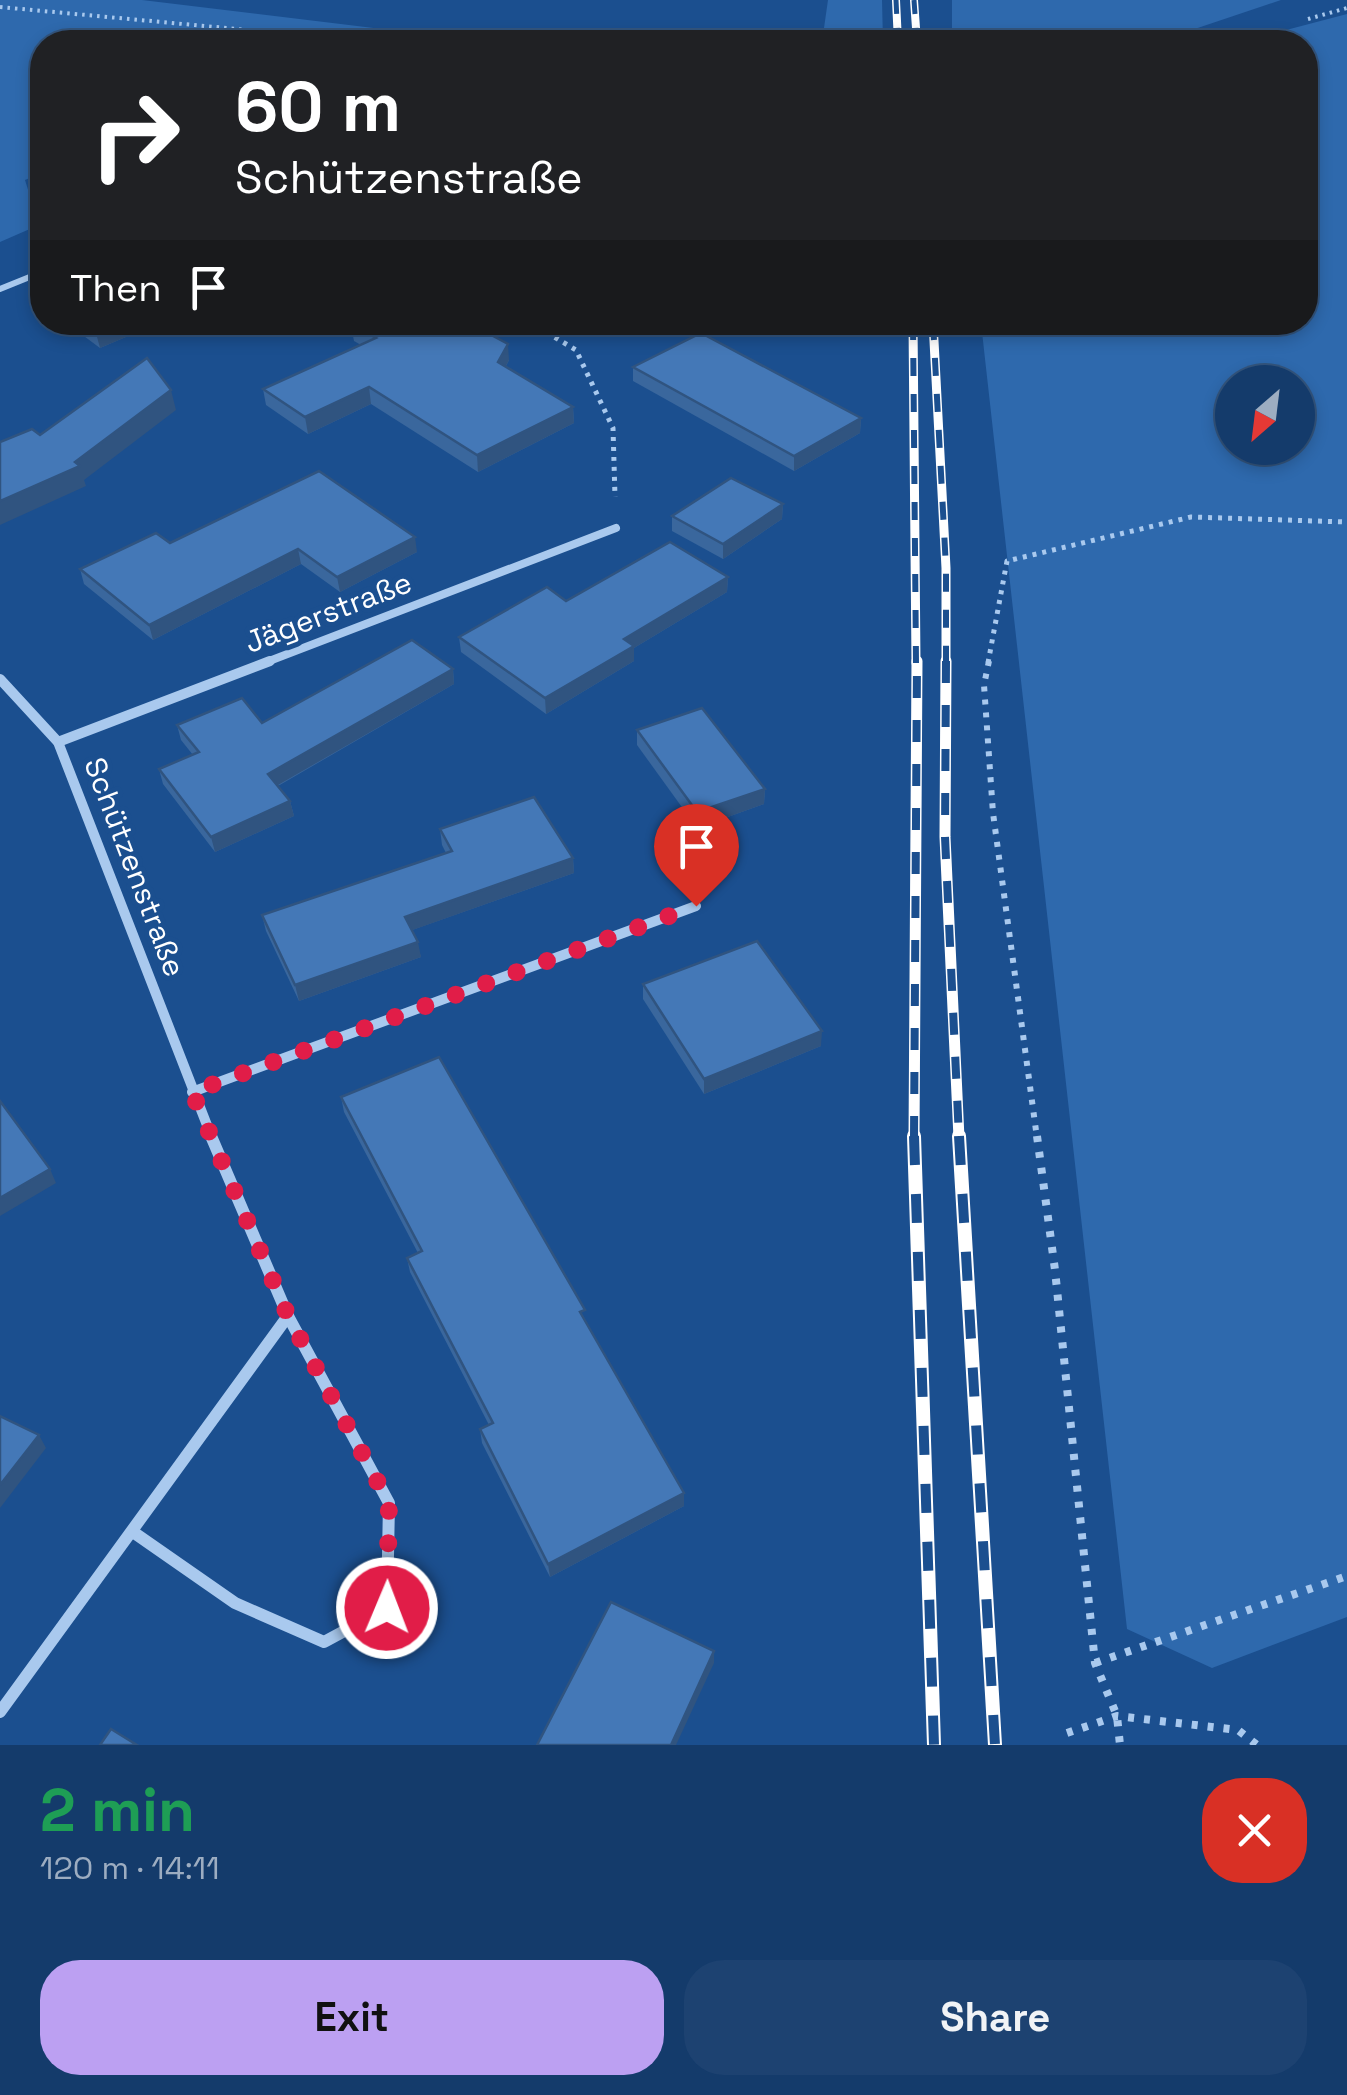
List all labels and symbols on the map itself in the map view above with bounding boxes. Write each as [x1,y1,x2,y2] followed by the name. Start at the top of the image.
[1215,365,1315,465] north arrow
[239,562,417,662] street label: Jägerstraße
[75,752,195,982] street label: Schützenstraße
[654,804,739,907] pin
[335,1556,439,1660] position arrow

